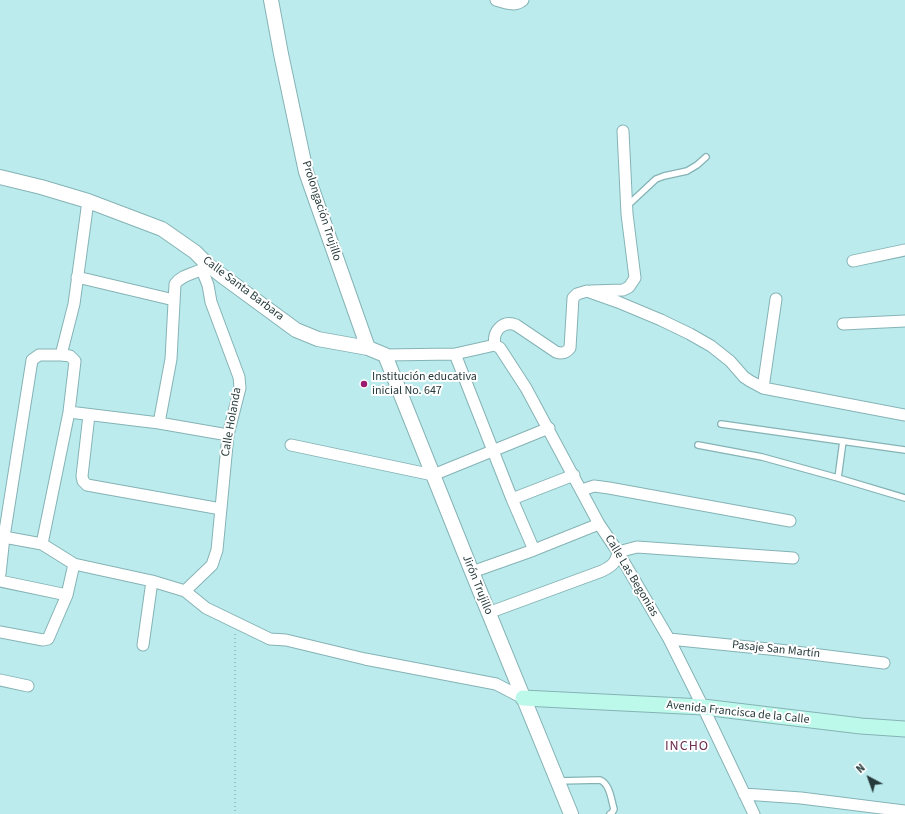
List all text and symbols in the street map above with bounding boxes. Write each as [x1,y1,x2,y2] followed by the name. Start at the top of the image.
[298,159,344,263] street label: Prolongación Trujillo
[199,254,287,324] street label: Calle Santa Barbara
[372,370,477,398] place label: Institución educativa inicial No. 647
[359,379,369,389] marker: Institución educativa inicial No. 647
[219,386,245,458] street label: Calle Holanda
[601,533,661,619] street label: Calle Las Begonias
[458,553,496,617] street label: Jirón Trujillo
[731,638,821,662] street label: Pasaje San Martín
[666,698,810,728] street label: Avenida Francisca de la Calle
[665,739,709,755] district label: INCHO
[849,758,889,798] north arrow
[853,761,868,777] text: N

